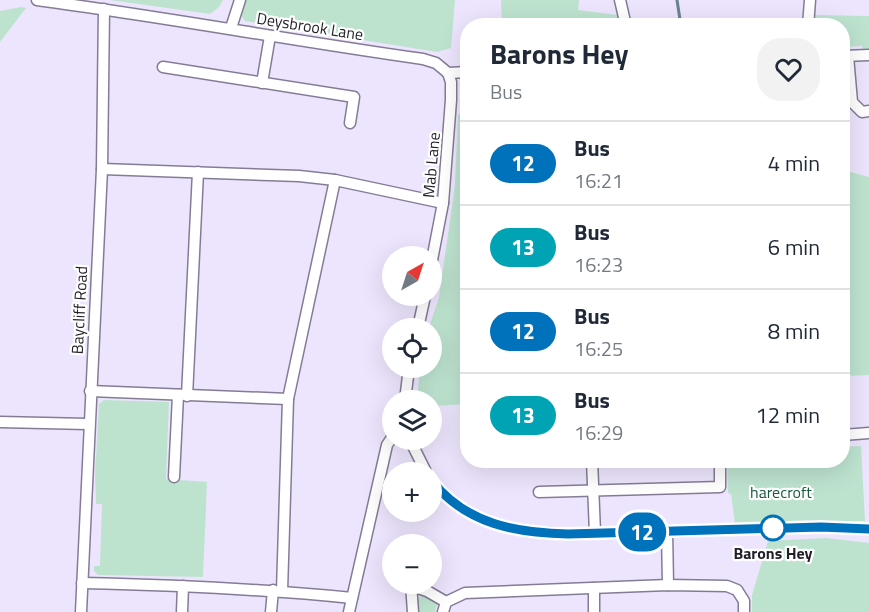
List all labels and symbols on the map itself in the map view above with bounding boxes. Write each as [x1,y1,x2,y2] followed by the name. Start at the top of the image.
[255,6,365,46] street label: Deysbrook Lane
[416,131,446,199] street label: Mab Lane
[382,246,442,306] north arrow
[65,265,93,355] street label: Baycliff Road
[750,480,812,504] park label: harecroft
[615,512,669,552] line badge: 12
[760,515,786,541] marker: Barons Hey
[733,541,813,565] place label: Barons Hey

